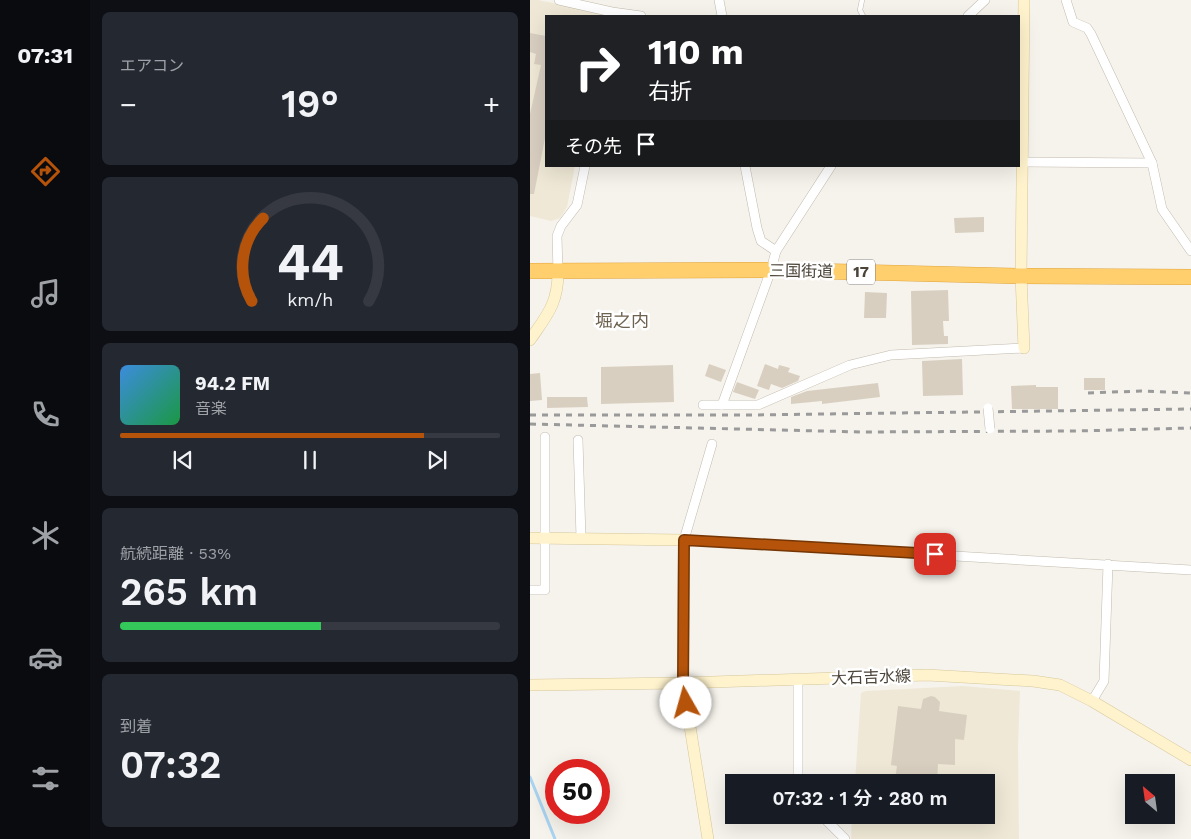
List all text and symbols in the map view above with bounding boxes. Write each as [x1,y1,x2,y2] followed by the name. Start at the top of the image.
[648,31,744,73] text: 110 m
[565,35,630,100] icon: right
[17,43,73,68] text: 07:31
[120,56,184,75] text: エアコン
[648,79,692,104] text: 右折
[281,82,339,126] text: 19°
[120,88,137,121] text: −
[483,88,500,121] text: +
[632,130,660,158] icon: arrive
[565,135,622,158] text: その先
[28,154,63,189] icon: directions
[276,232,344,293] text: 44
[847,260,875,284] road number: 17
[769,261,833,281] street label: 三国街道
[28,276,63,311] icon: music
[287,289,333,310] text: km/h
[595,310,649,331] district label: 堀之内
[195,372,270,395] text: 94.2 FM
[28,397,63,432] icon: phone
[195,399,227,418] text: 音楽
[169,446,197,474] icon: previous
[296,446,324,474] icon: pause
[423,446,451,474] icon: next
[28,518,63,553] icon: climate
[914,533,956,575] pin
[921,540,949,568] icon: arrive
[120,544,231,563] text: 航続距離 · 53%
[120,570,258,614] text: 265 km
[28,640,63,675] icon: car
[831,666,911,688] street label: 大石吉水線
[659,676,711,728] position arrow
[120,717,152,736] text: 到着
[120,743,222,787] text: 07:32
[545,759,610,824] speed limit sign: 50
[28,761,63,796] icon: filters
[1125,774,1175,824] north arrow
[1125,774,1175,824] map controls
[772,787,948,810] text: 07:32 · 1 分 · 280 m

